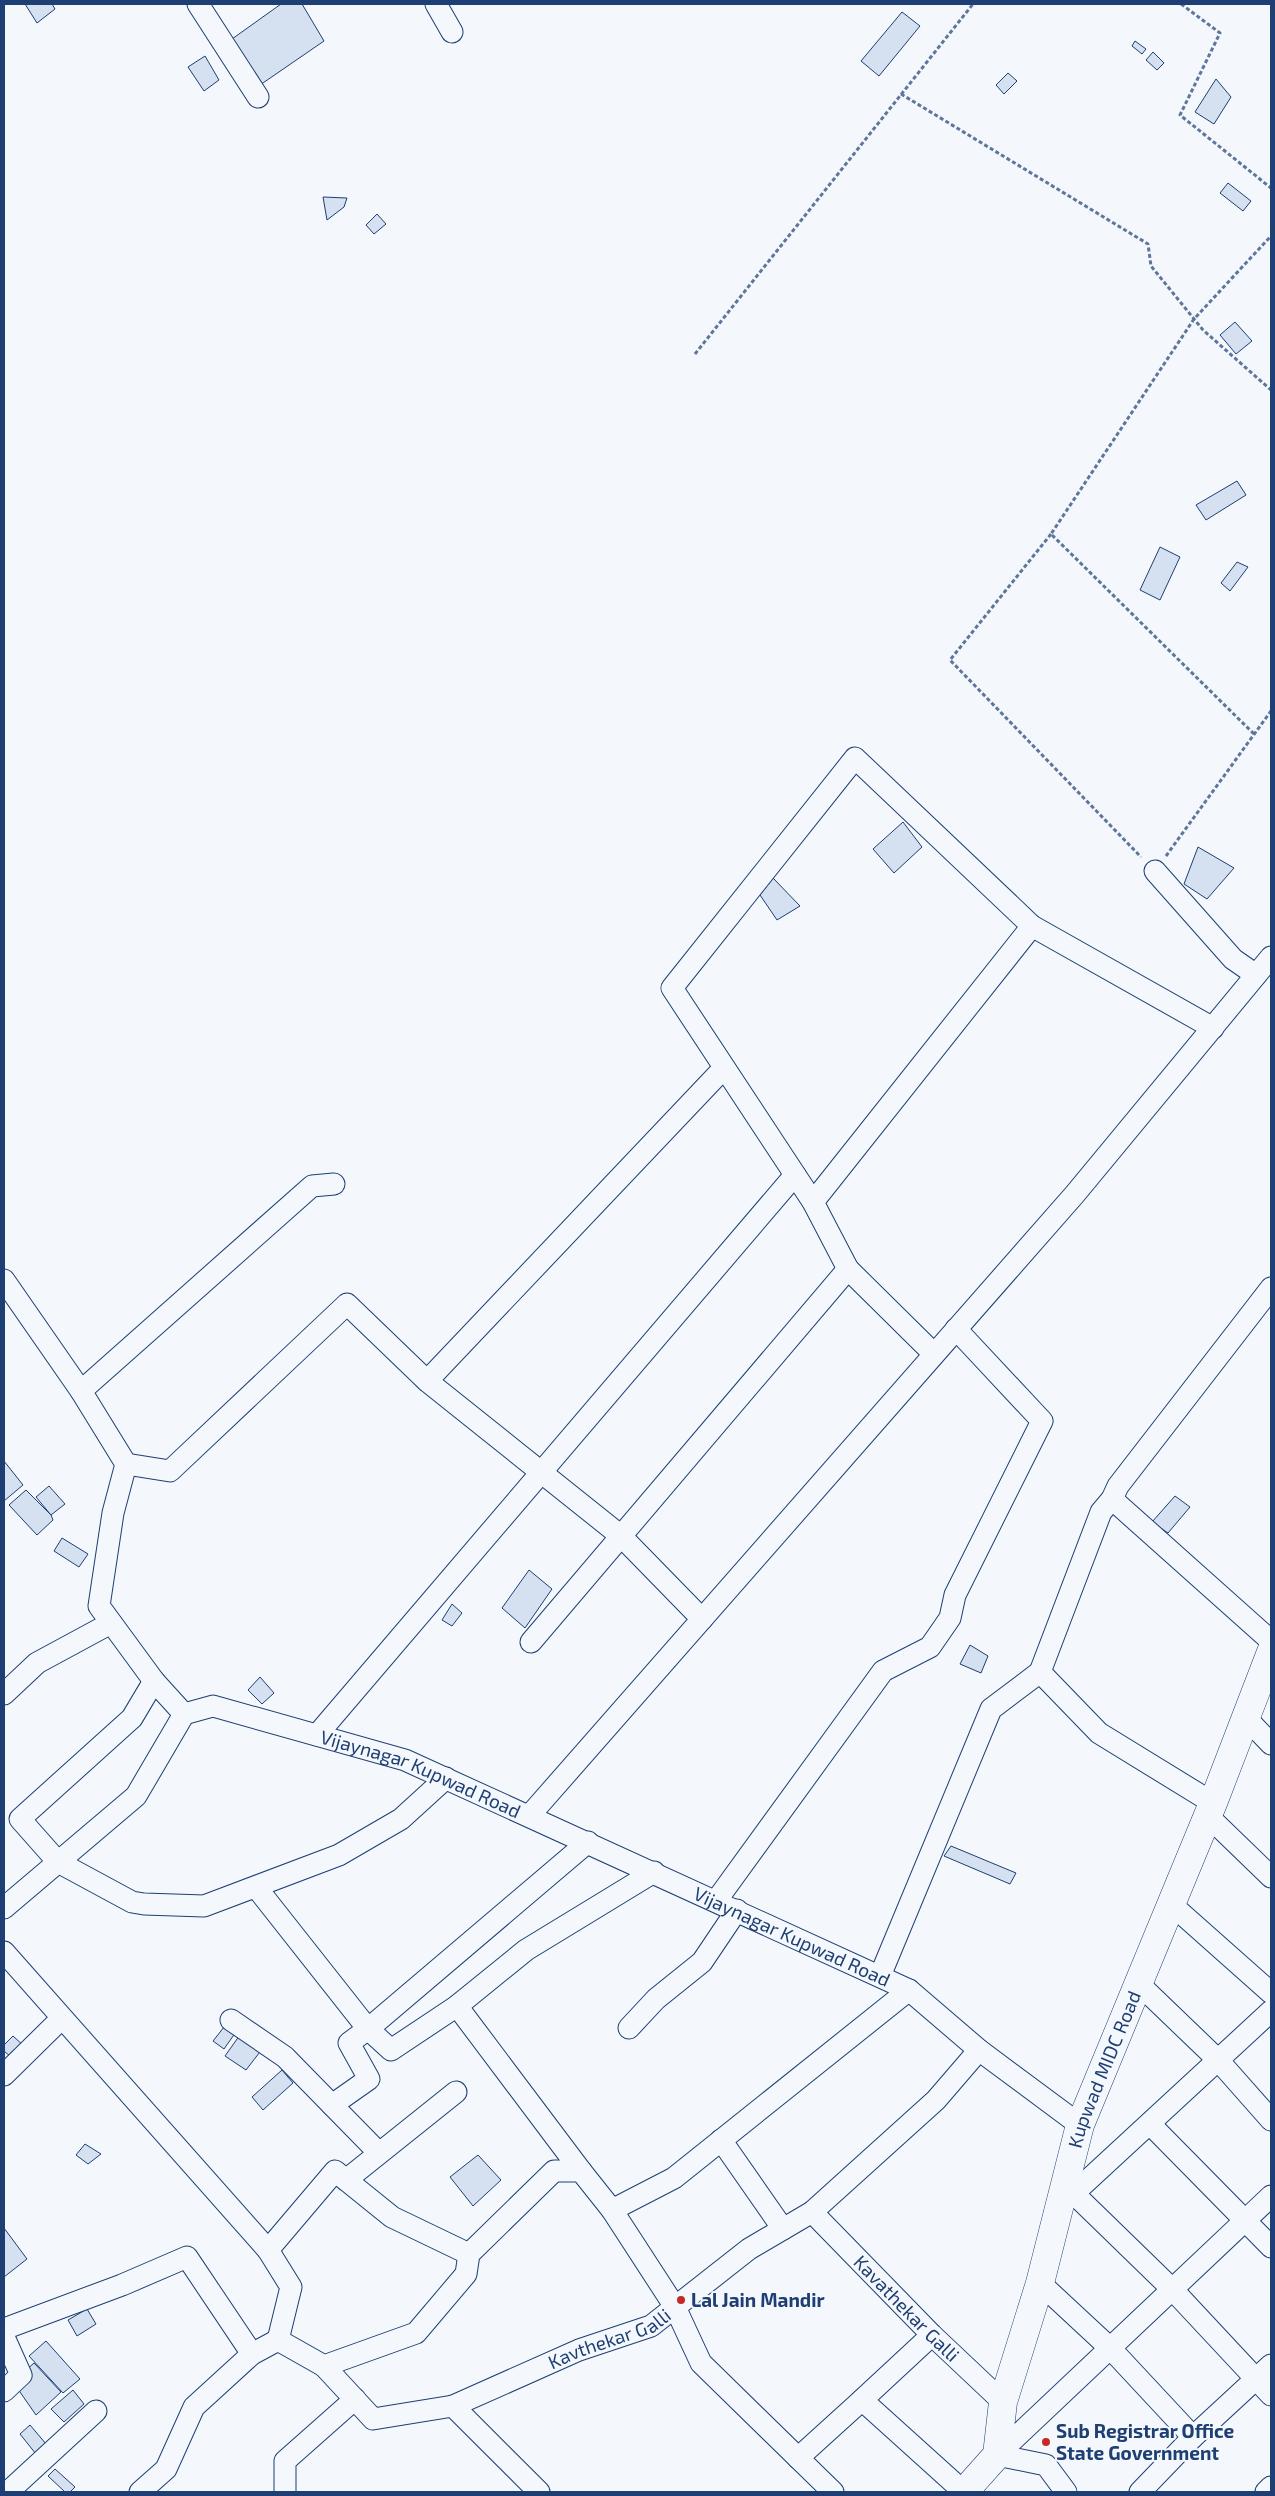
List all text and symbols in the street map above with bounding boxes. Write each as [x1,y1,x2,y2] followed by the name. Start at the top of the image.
[318,1725,525,1822] street label: Vijaynagar Kupwad Road
[690,1881,894,1991] street label: Vijaynagar Kupwad Road
[1063,1987,1145,2150] street label: Kupwad MIDC Road
[849,2250,965,2366] street label: Kavathekar Galli
[691,2288,825,2311] place label: Lal Jain Mandir
[675,2294,687,2306] marker: Lal Jain Mandir
[544,2303,675,2373] street label: Kavthekar Galli
[1056,2419,1234,2464] place label: Sub Registrar Office State Government
[1040,2436,1052,2448] marker: Sub Registrar Office State Government

